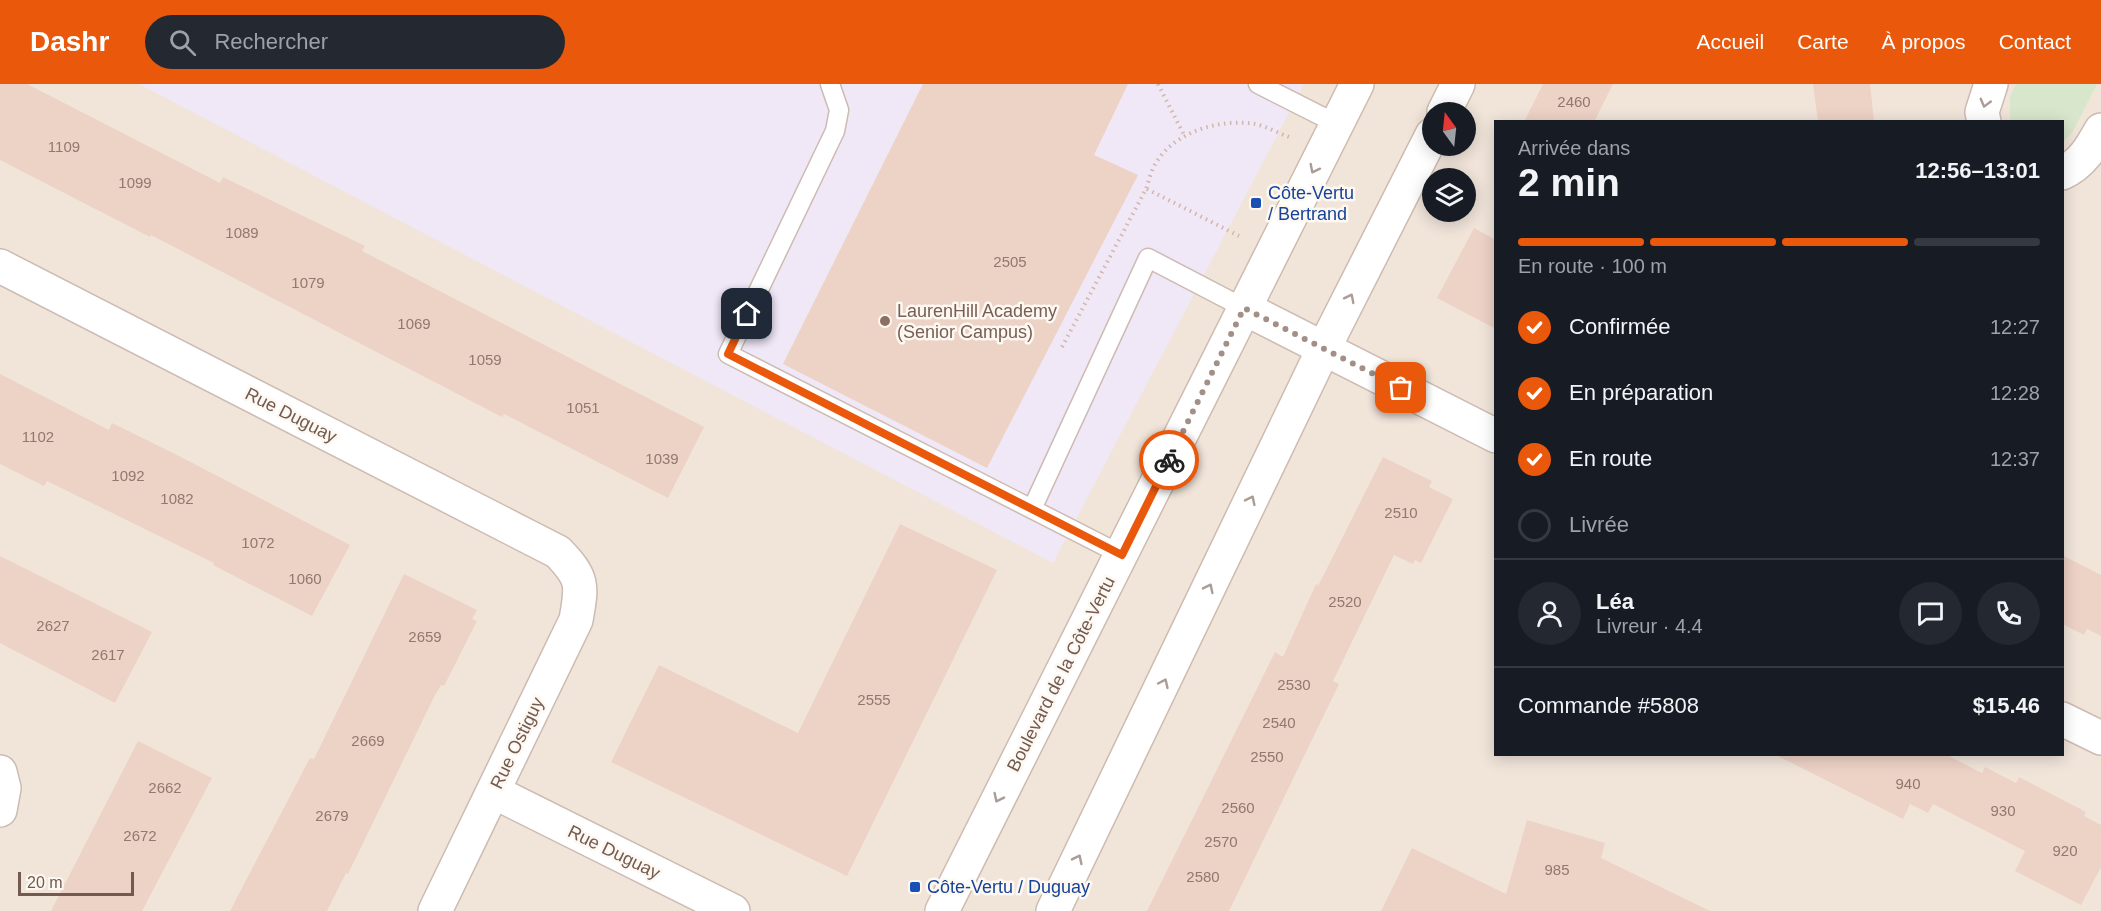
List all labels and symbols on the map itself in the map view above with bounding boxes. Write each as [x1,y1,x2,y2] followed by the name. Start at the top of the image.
[1557,93,1591,110] house number: 2460
[1980,97,1993,107] one-way arrow
[1422,102,1476,156] north arrow
[48,138,80,155] house number: 1109
[1310,163,1322,174] one-way arrow
[118,174,152,191] house number: 1099
[1268,183,1354,224] place label: Côte-Vertu / Bertrand
[1249,196,1263,210] marker: Côte-Vertu / Bertrand
[225,224,259,241] house number: 1089
[993,253,1027,270] house number: 2505
[291,274,325,291] house number: 1079
[721,288,772,339] pin
[1343,293,1354,304] one-way arrow
[897,301,1057,342] place label: LaurenHill Academy (Senior Campus)
[878,314,892,328] marker: LaurenHill Academy (Senior Campus)
[397,315,431,332] house number: 1069
[468,351,502,368] house number: 1059
[1375,362,1426,413] pin
[242,383,340,447] street label: Rue Duguay
[566,399,600,416] house number: 1051
[22,428,54,445] house number: 1102
[1139,430,1199,490] courier
[645,450,679,467] house number: 1039
[111,467,145,484] house number: 1092
[160,490,194,507] house number: 1082
[1243,496,1255,507] one-way arrow
[1384,504,1418,521] house number: 2510
[241,534,275,551] house number: 1072
[288,570,322,587] house number: 1060
[1003,573,1119,775] street label: Boulevard de la Côte-Vertu
[1201,583,1213,594] one-way arrow
[1328,593,1362,610] house number: 2520
[36,617,70,634] house number: 2627
[408,628,442,645] house number: 2659
[91,646,125,663] house number: 2617
[1277,676,1311,693] house number: 2530
[1156,679,1168,690] one-way arrow
[857,691,891,708] house number: 2555
[486,694,548,792] street label: Rue Ostiguy
[1262,714,1296,731] house number: 2540
[351,732,385,749] house number: 2669
[1250,748,1284,765] house number: 2550
[1895,775,1921,792] house number: 940
[148,779,182,796] house number: 2662
[993,792,1005,803] one-way arrow
[1221,799,1255,816] house number: 2560
[1990,802,2016,819] house number: 930
[315,807,349,824] house number: 2679
[565,821,663,883] street label: Rue Duguay
[123,827,157,844] house number: 2672
[1204,833,1238,850] house number: 2570
[2052,842,2078,859] house number: 920
[1071,854,1083,865] one-way arrow
[1544,861,1570,878] house number: 985
[1186,868,1220,885] house number: 2580
[18,869,134,896] scale bar
[927,877,1090,897] place label: Côte-Vertu / Duguay
[908,880,922,894] marker: Côte-Vertu / Duguay

